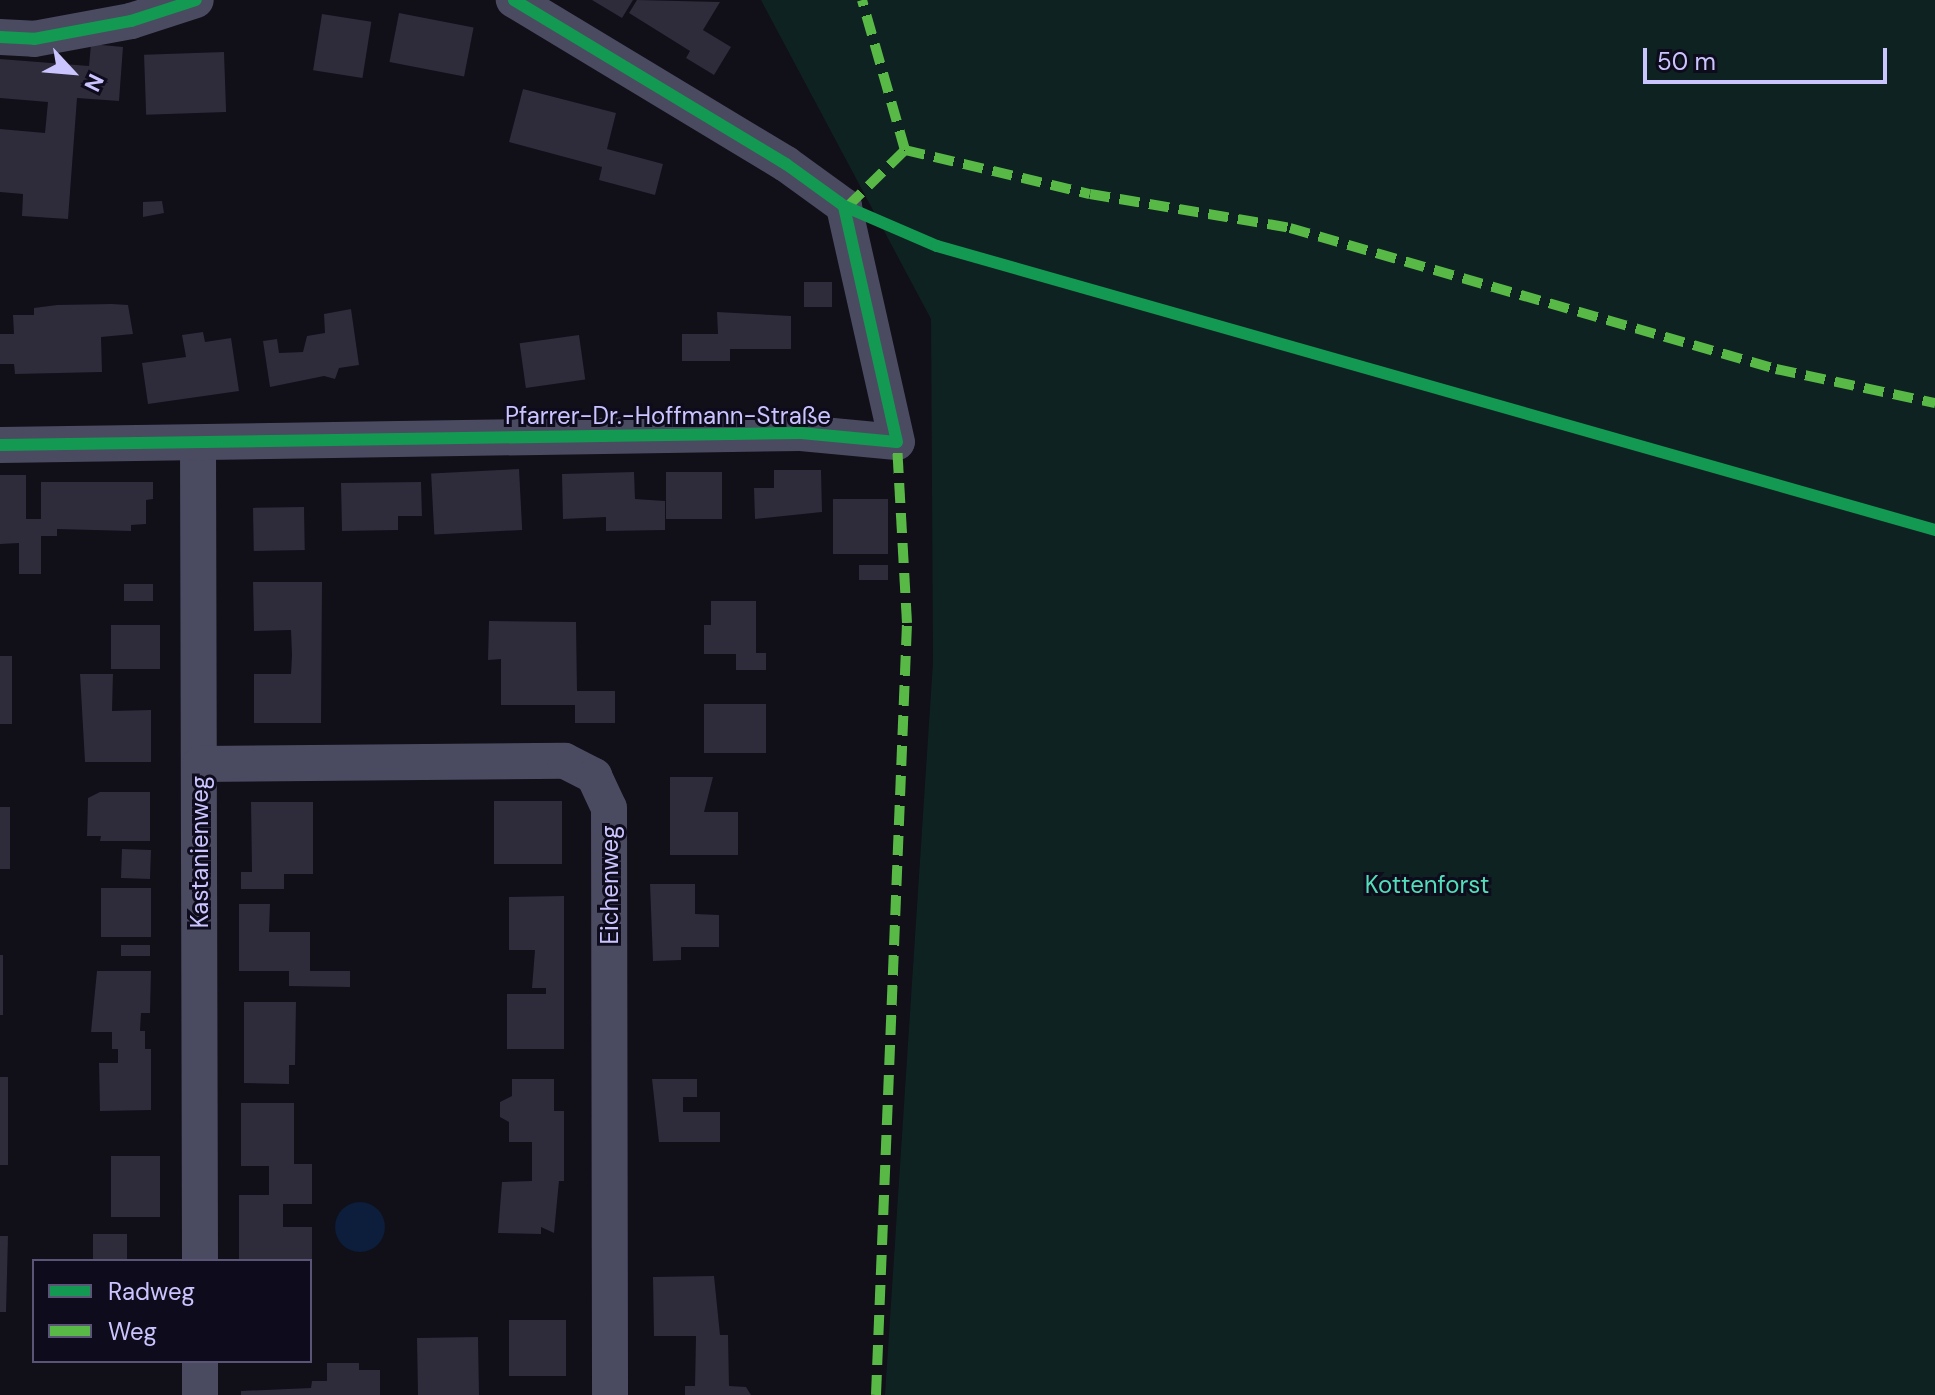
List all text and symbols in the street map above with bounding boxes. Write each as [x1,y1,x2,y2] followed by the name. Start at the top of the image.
[32,32,112,112] north arrow
[1647,32,1891,82] scale bar
[1657,46,1716,77] text: 50 m
[77,69,111,96] text: N
[505,402,831,430] street label: Pfarrer-Dr.-Hoffmann-Straße
[186,776,214,928] street label: Kastanienweg
[596,825,624,945] street label: Eichenweg
[1365,871,1489,899] park label: Kottenforst
[32,1259,312,1363] legend
[108,1276,195,1307] text: Radweg
[108,1316,157,1347] text: Weg

